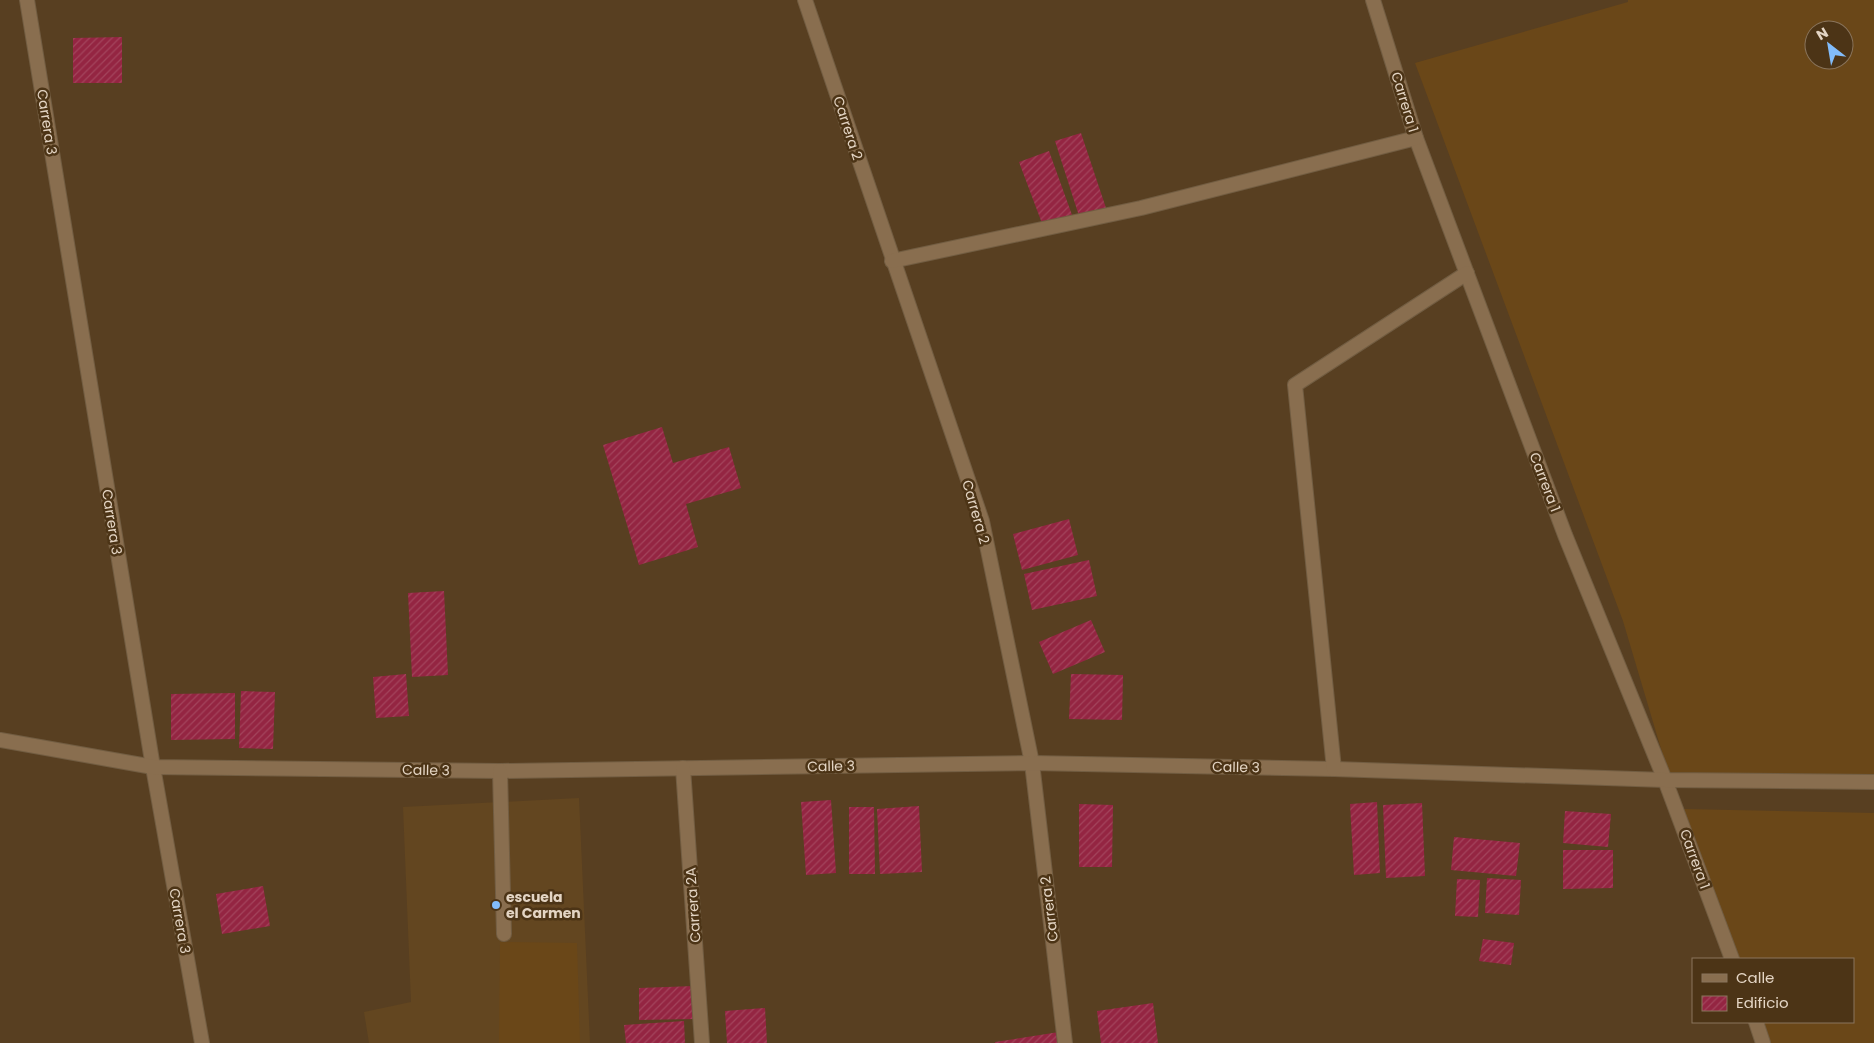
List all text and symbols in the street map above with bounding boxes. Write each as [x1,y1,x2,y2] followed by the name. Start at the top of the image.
[1804,20,1854,70] north arrow
[1813,23,1832,45] text: N
[1386,69,1424,135] street label: Carrera 1
[32,88,62,156] street label: Carrera 3
[828,94,868,162] street label: Carrera 2
[1524,449,1566,515] street label: Carrera 1
[957,478,995,546] street label: Carrera 2
[97,488,127,556] street label: Carrera 3
[807,756,855,776] street label: Calle 3
[1212,757,1260,777] street label: Calle 3
[402,760,450,780] street label: Calle 3
[1675,826,1715,892] street label: Carrera 1
[680,867,706,943] street label: Carrera 2A
[1035,875,1063,943] street label: Carrera 2
[164,887,196,955] street label: Carrera 3
[506,887,581,923] place label: escuela el Carmen
[490,899,502,911] marker: escuela el Carmen
[1692,958,1854,1023] legend
[1736,967,1774,988] text: Calle
[1736,992,1789,1013] text: Edificio

